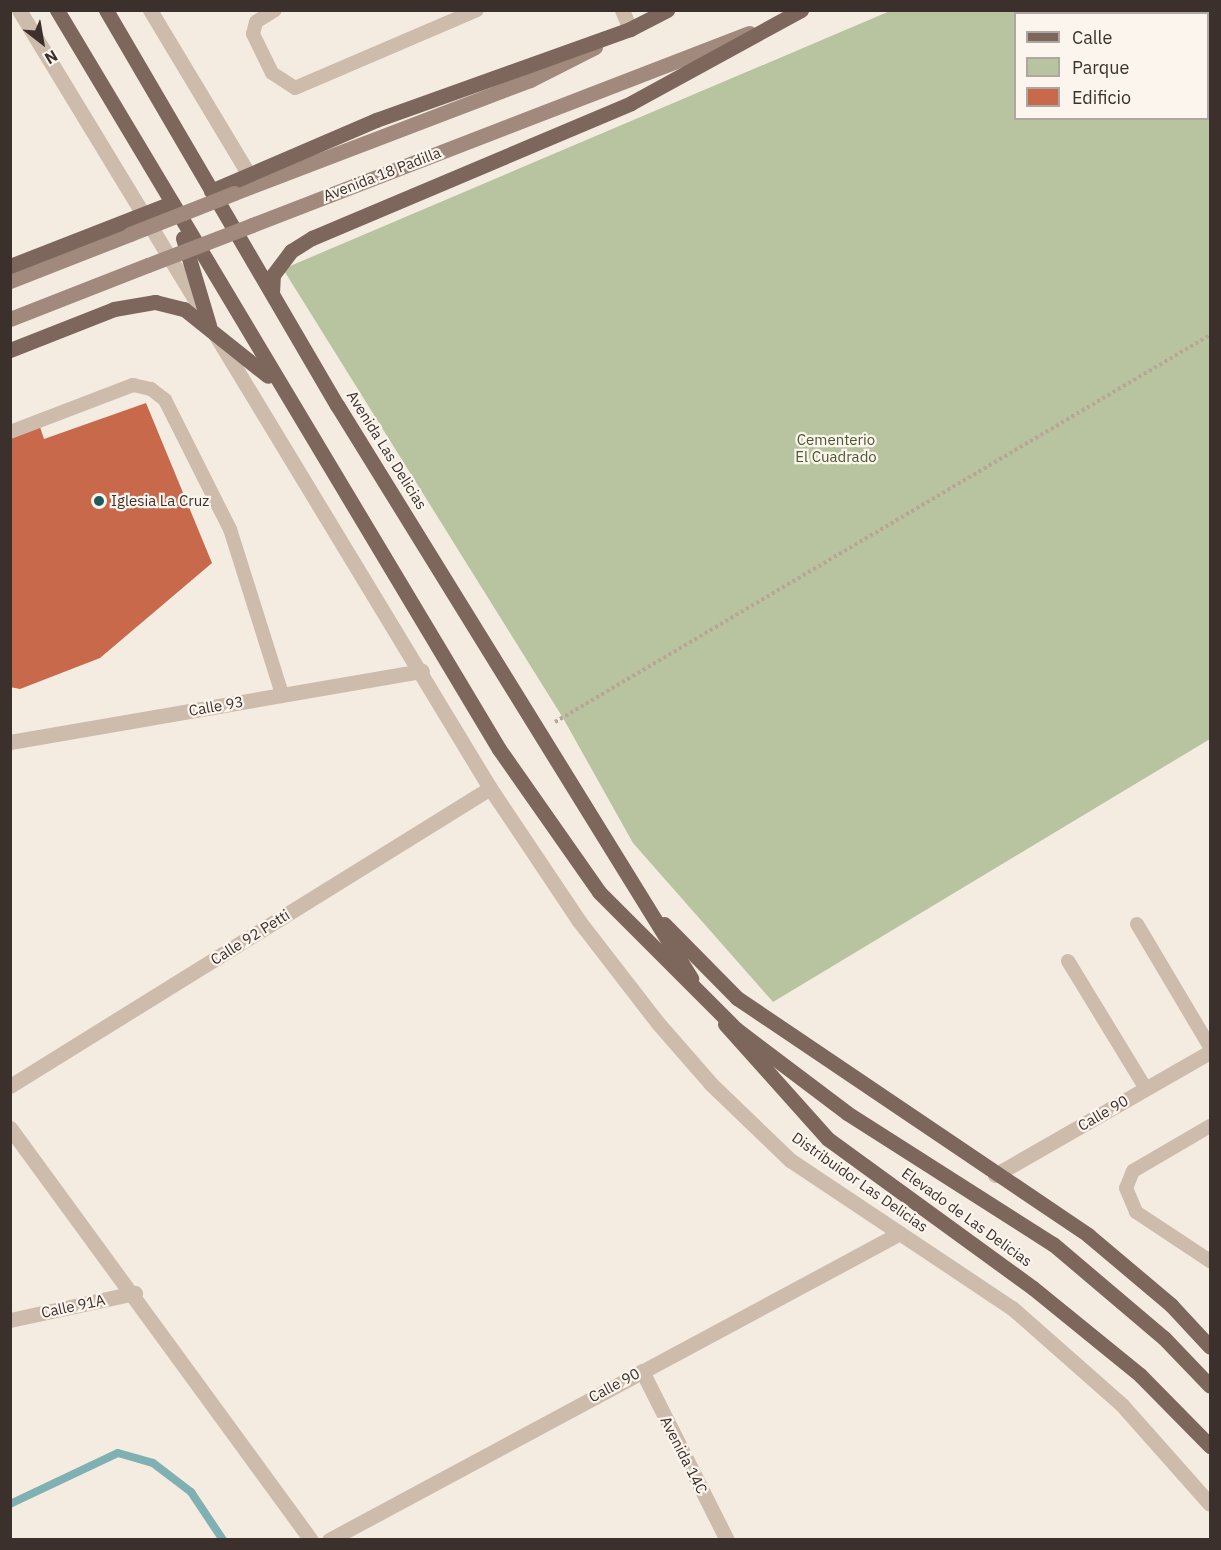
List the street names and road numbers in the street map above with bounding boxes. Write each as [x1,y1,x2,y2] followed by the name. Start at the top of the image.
[321,143,443,205] street label: Avenida 18 Padilla
[343,387,431,513] street label: Avenida Las Delicias
[187,692,245,720] street label: Calle 93
[207,906,293,968] street label: Calle 92 Petti
[1075,1091,1131,1135] street label: Calle 90
[789,1128,931,1236] street label: Distribuidor Las Delicias
[898,1164,1036,1270] street label: Elevado de Las Delicias
[39,1290,107,1322] street label: Calle 91A
[585,1364,643,1406] street label: Calle 90
[657,1413,711,1497] street label: Avenida 14C

